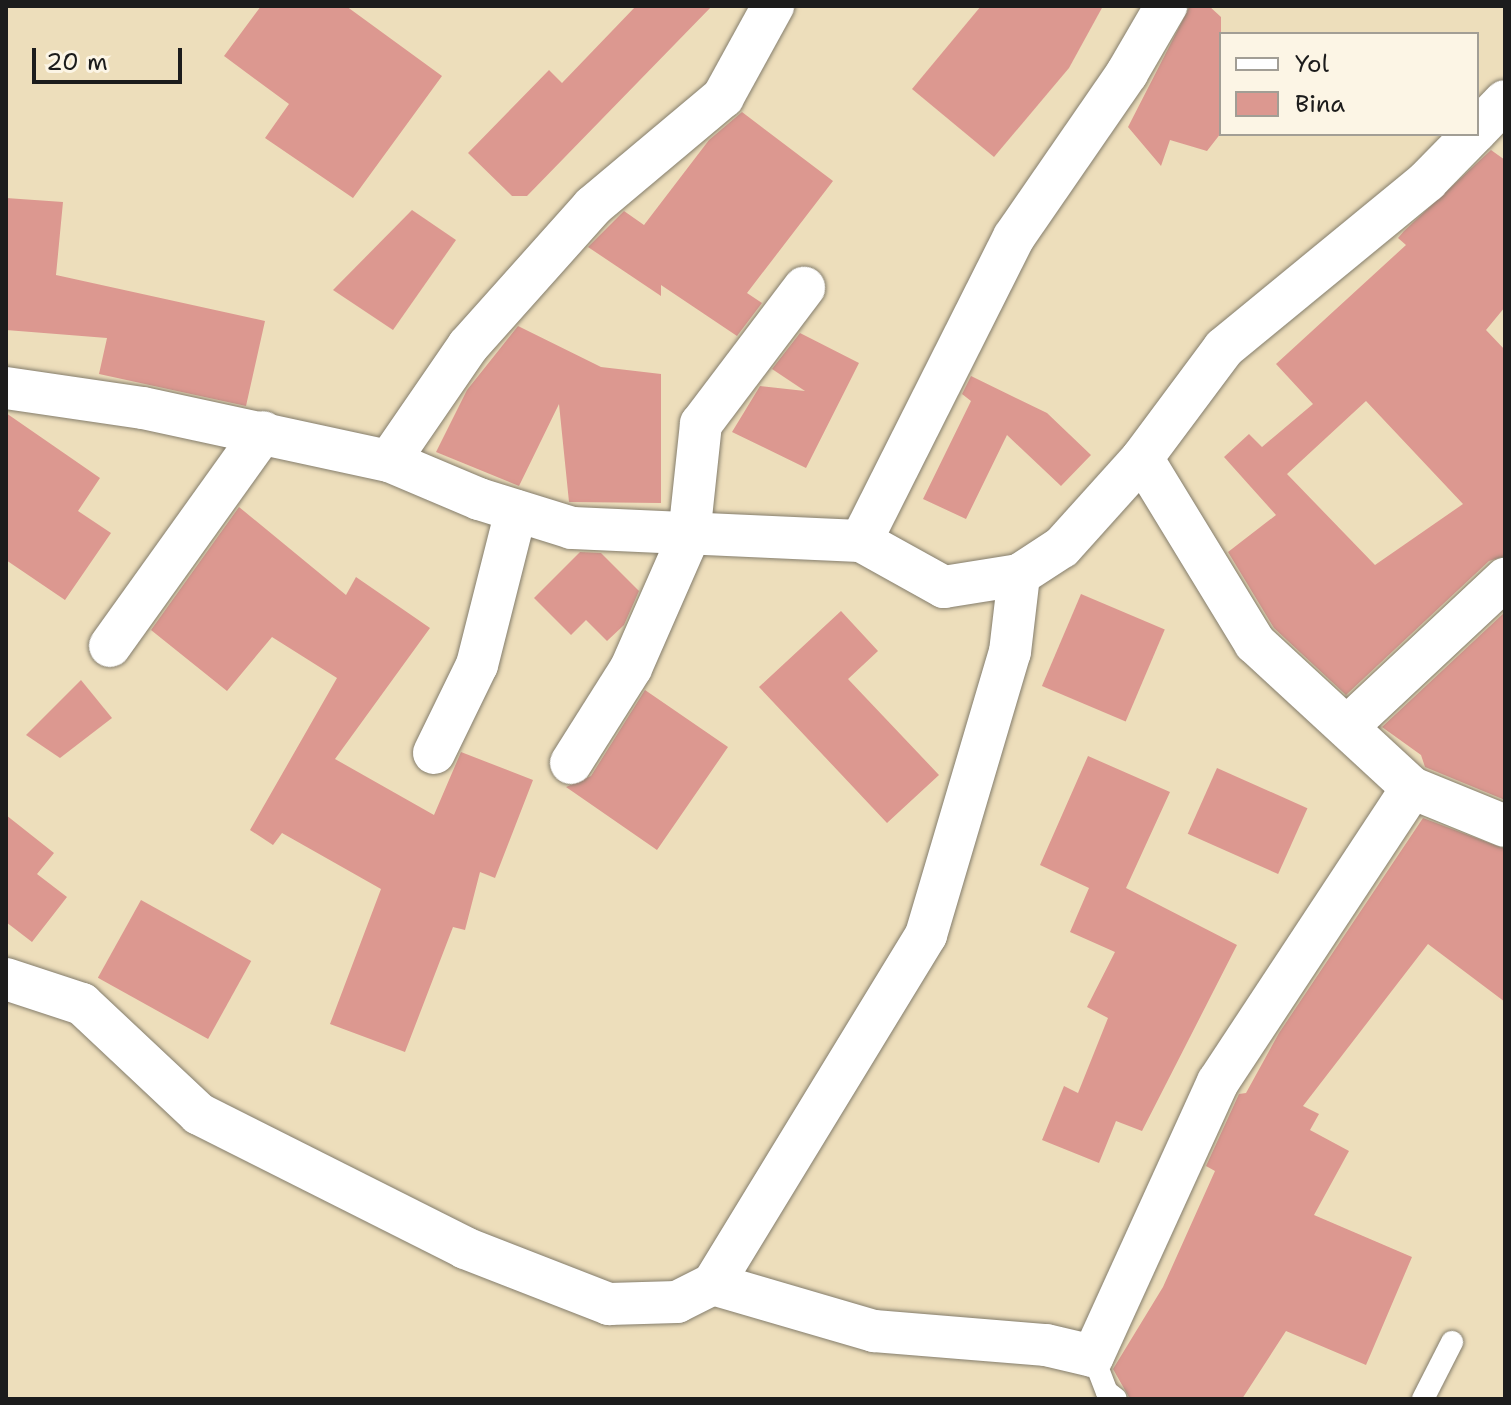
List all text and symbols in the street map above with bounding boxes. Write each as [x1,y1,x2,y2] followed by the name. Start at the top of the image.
[36,32,186,82] scale bar
[1219,32,1479,136] legend
[46,46,108,78] text: 20 m
[1295,48,1329,80] text: Yol
[1295,88,1345,120] text: Bina

